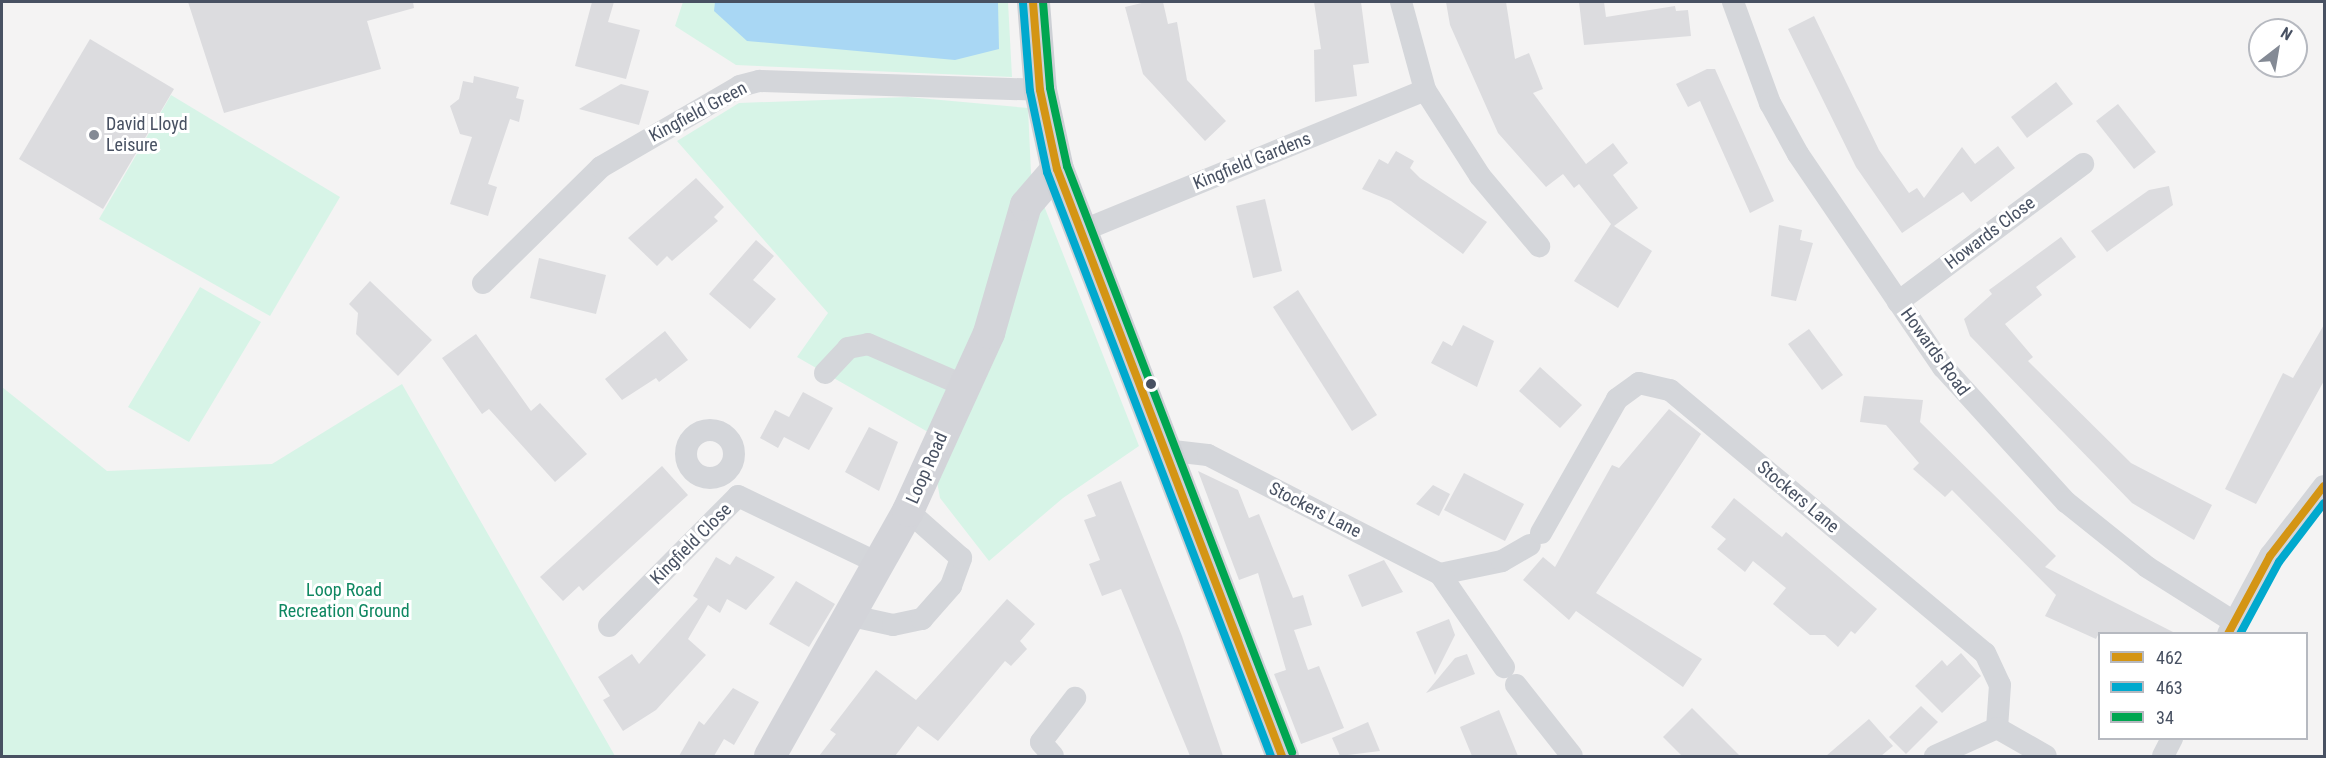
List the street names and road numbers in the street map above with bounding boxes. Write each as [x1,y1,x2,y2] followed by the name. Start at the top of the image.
[645,77,751,147] street label: Kingfield Green
[1190,128,1314,194] street label: Kingfield Gardens
[1941,192,2039,274] street label: Howards Close
[1896,304,1974,400] street label: Howards Road
[902,429,952,507] street label: Loop Road
[1753,456,1843,538] street label: Stockers Lane
[1265,478,1365,542] street label: Stockers Lane
[646,499,736,589] street label: Kingfield Close

